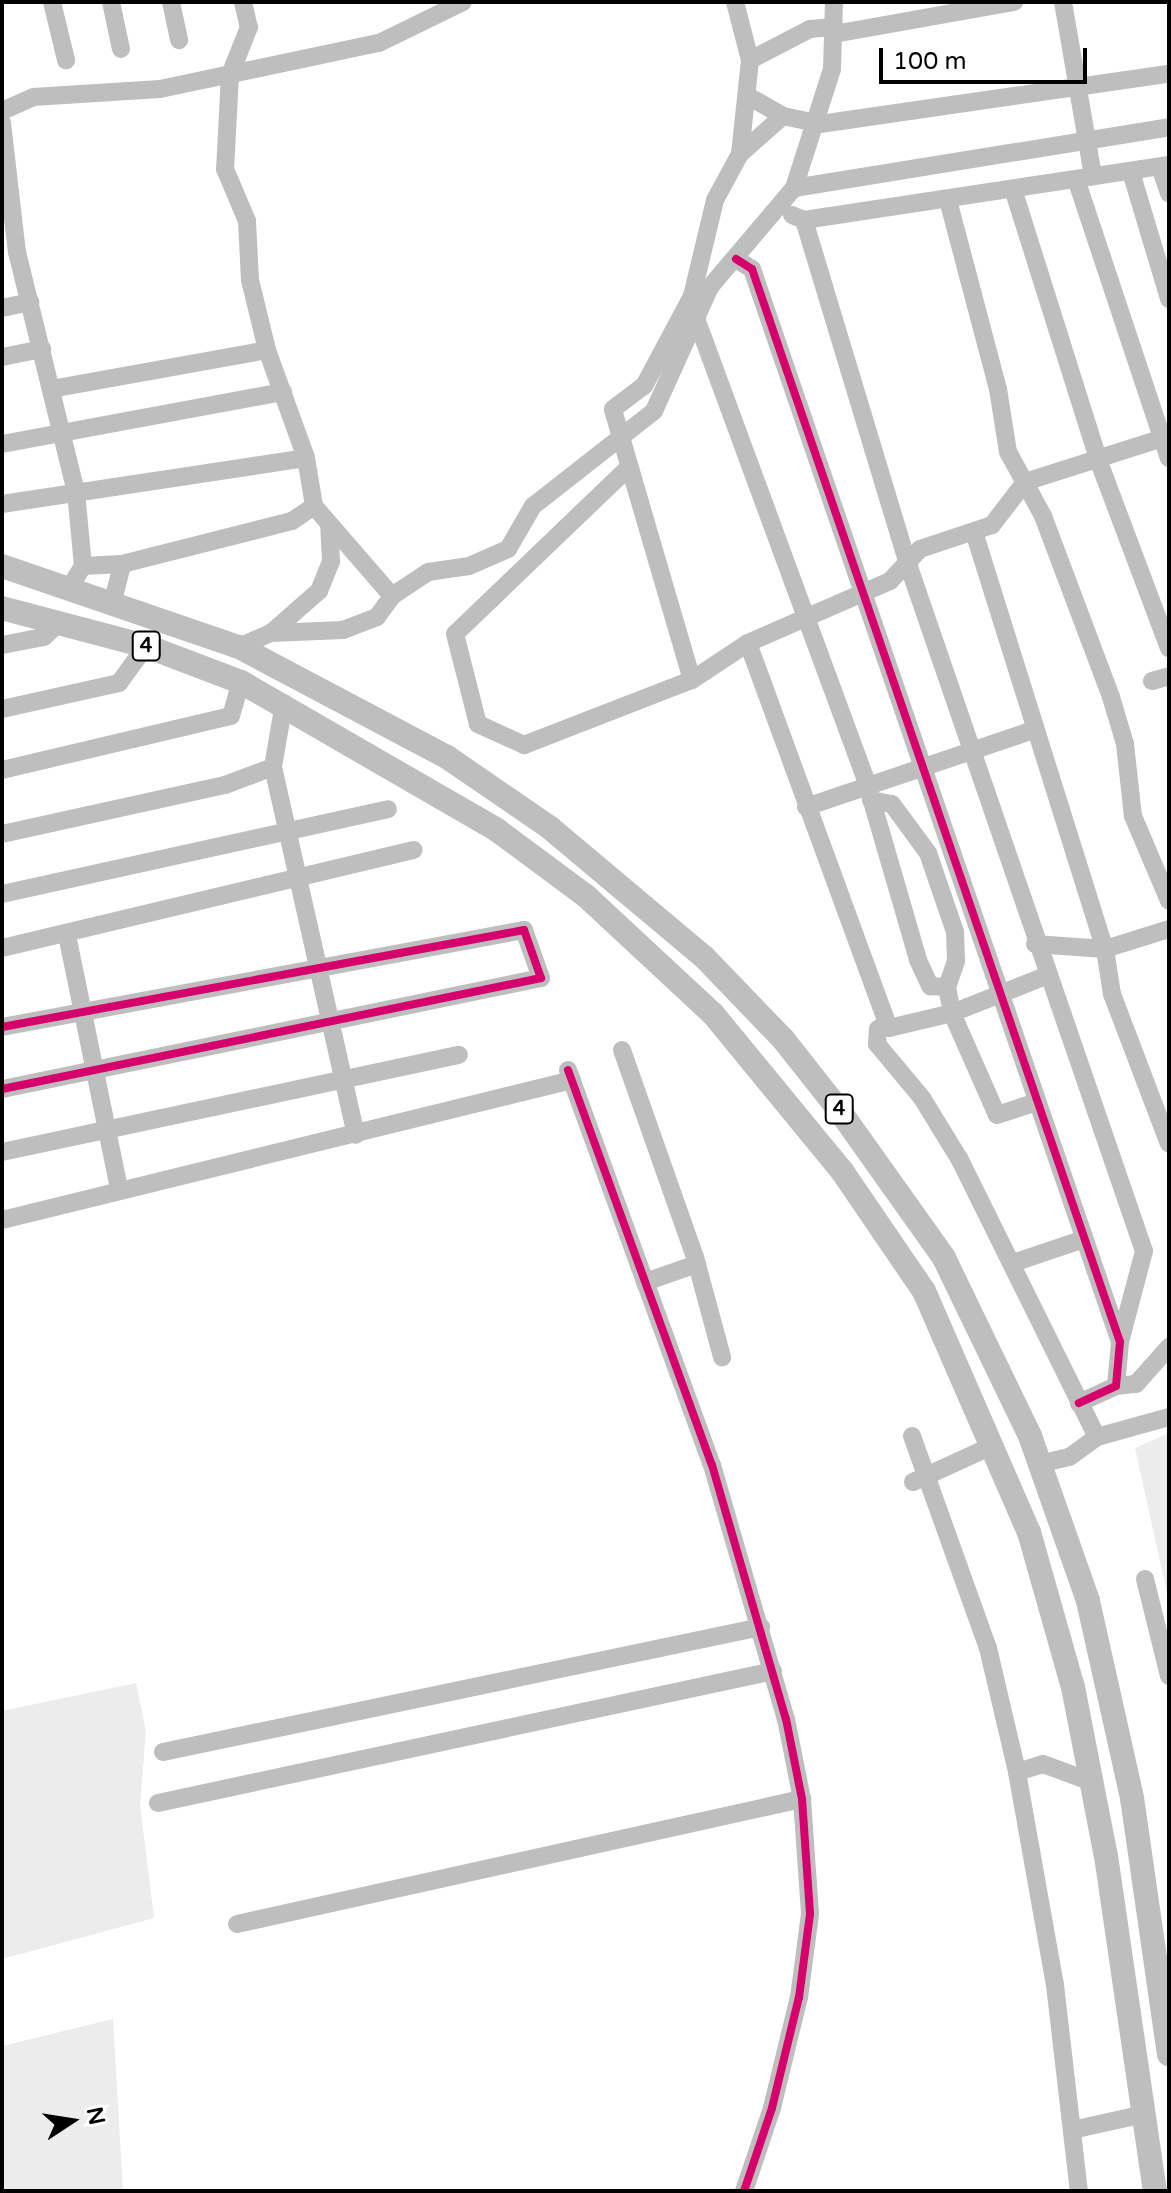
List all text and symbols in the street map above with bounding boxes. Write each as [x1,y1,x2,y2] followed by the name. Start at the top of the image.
[883,32,1091,82] scale bar
[893,47,967,76] text: 100 m
[130,630,162,662] road number: 4
[823,1093,855,1125] road number: 4
[32,2081,112,2161] north arrow
[81,2105,110,2127] text: N

